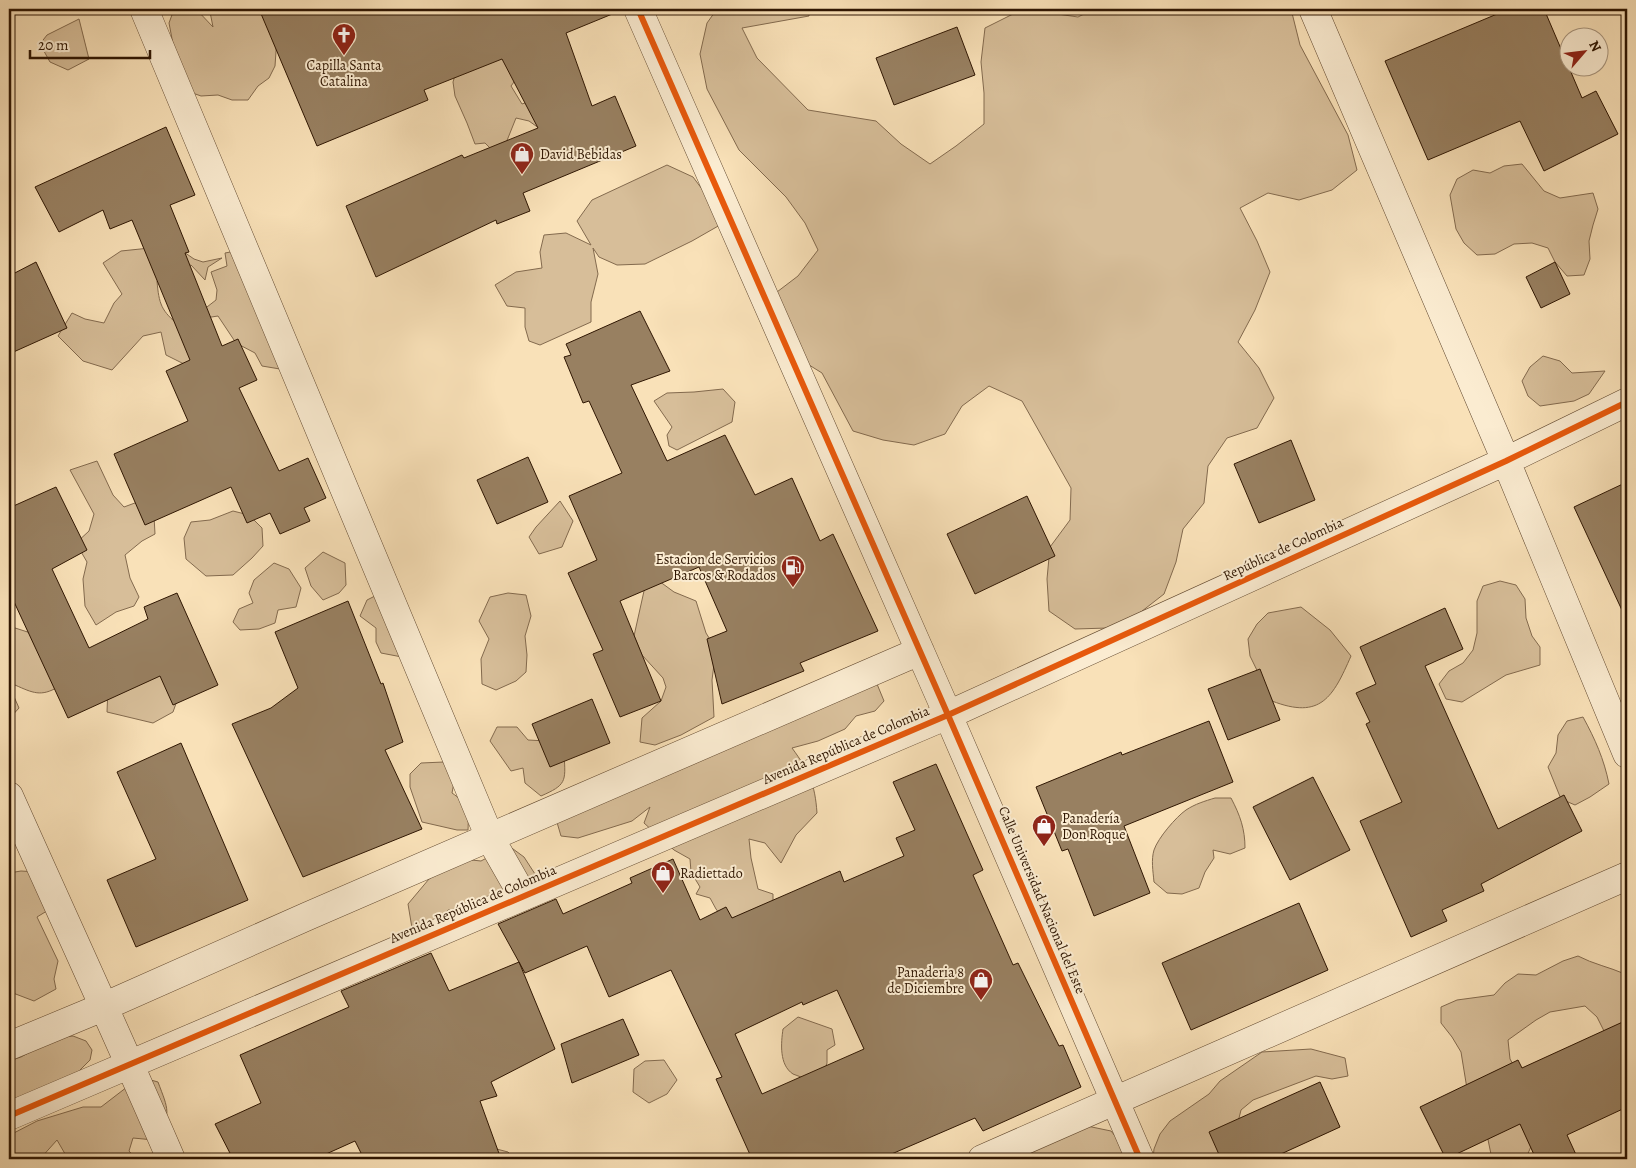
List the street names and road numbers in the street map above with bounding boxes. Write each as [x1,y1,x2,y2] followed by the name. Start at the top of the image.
[1220,513,1347,585] street label: República de Colombia
[759,701,933,789] street label: Avenida República de Colombia
[994,803,1090,997] street label: Calle Universidad Nacional del Este
[386,860,560,948] street label: Avenida República de Colombia

